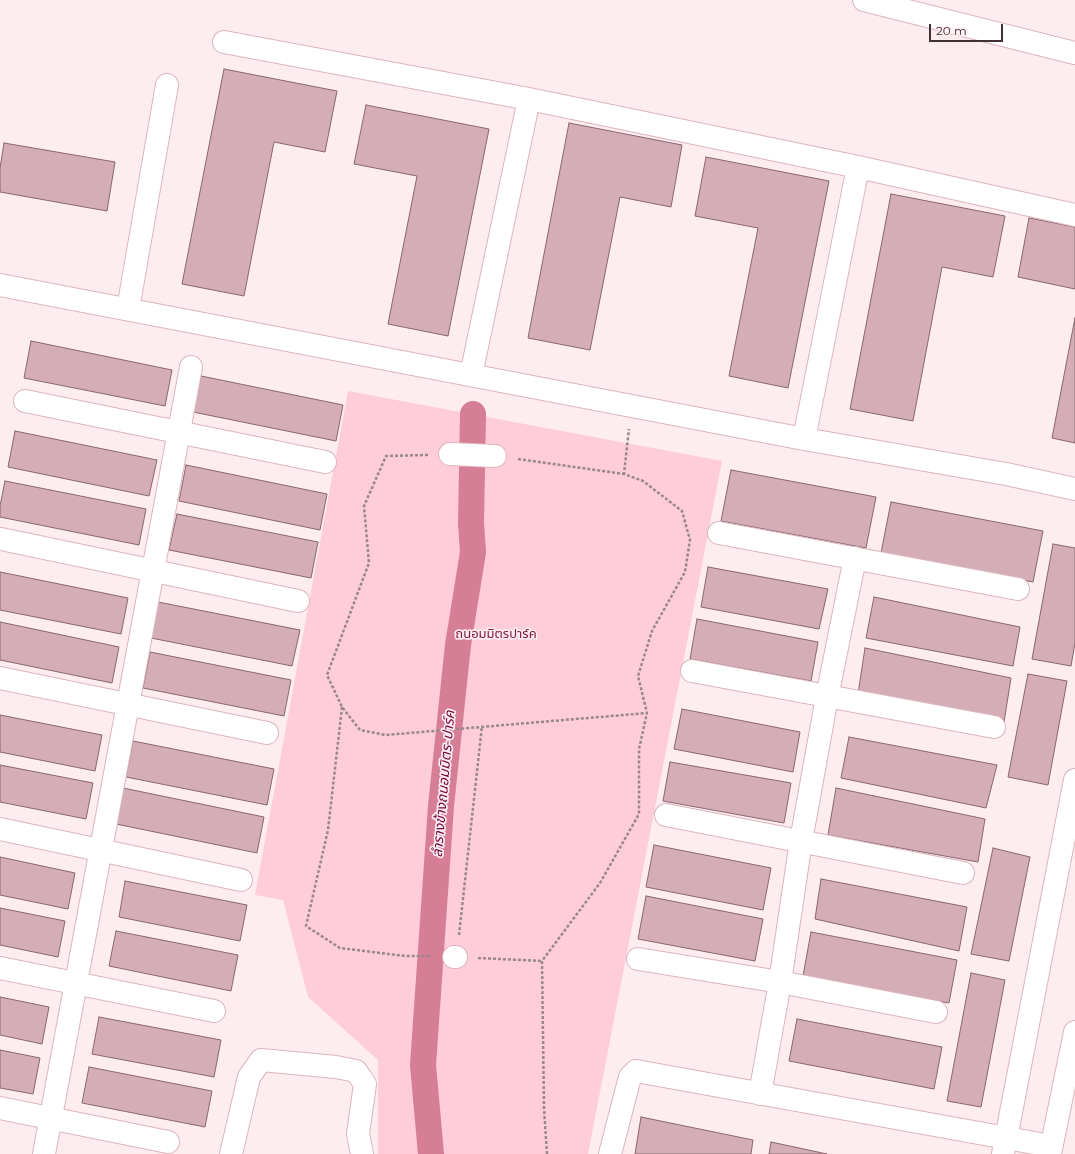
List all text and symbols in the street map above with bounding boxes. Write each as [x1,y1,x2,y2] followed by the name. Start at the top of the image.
[931,16,1005,42] scale bar
[936,23,967,38] text: 20 m
[455,626,537,642] park label: ถนอมมิตรปาร์ค
[429,710,459,858] water label: ลำรางข้างถนอมมิตร-ปาร์ค

